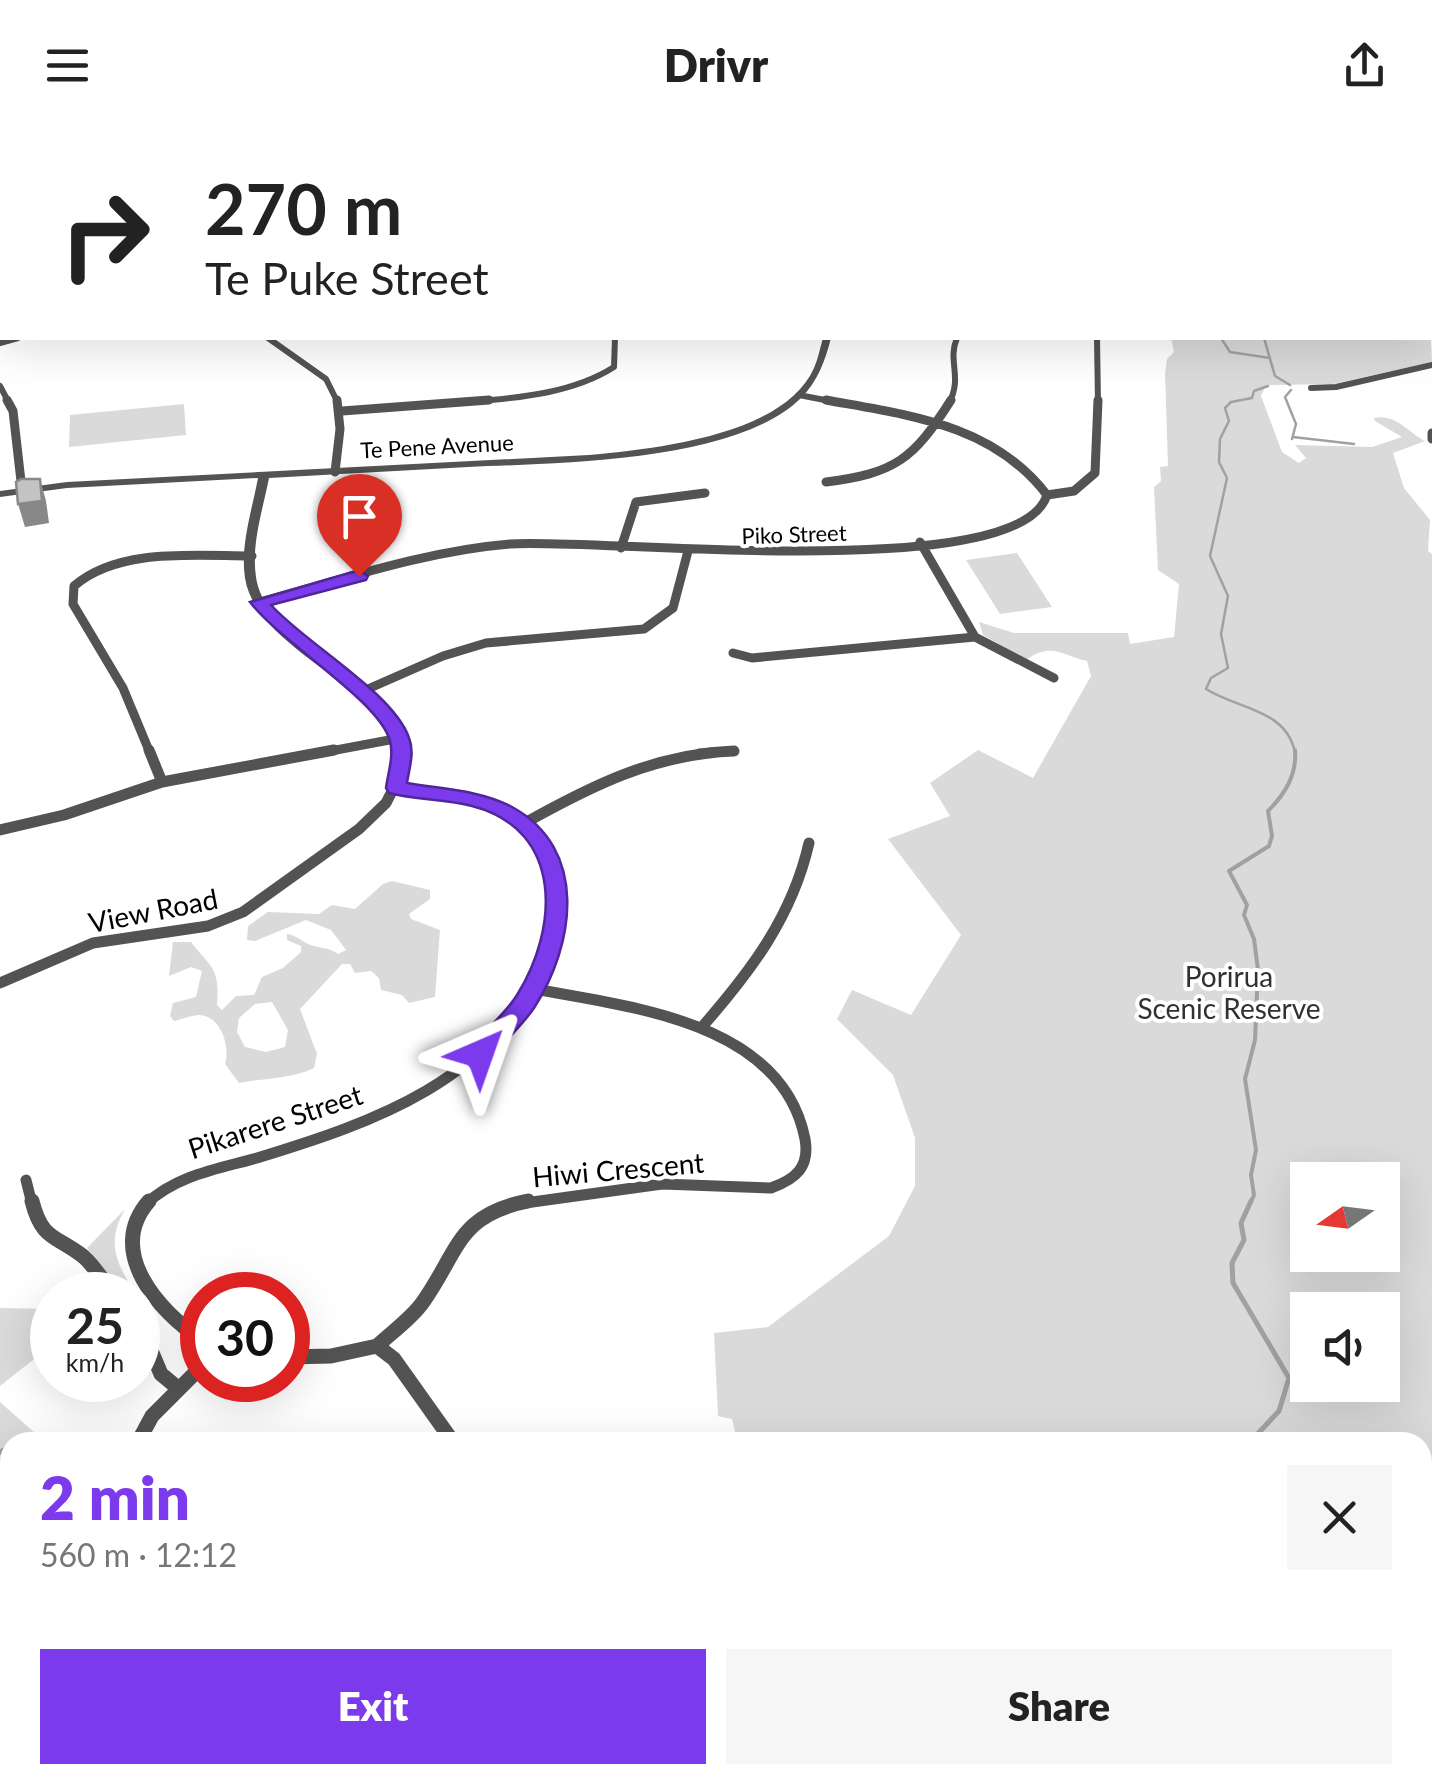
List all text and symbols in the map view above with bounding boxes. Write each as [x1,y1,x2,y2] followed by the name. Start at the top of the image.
[40,38,95,93] icon: menu
[664,38,768,92] text: Drivr
[1337,38,1392,93] icon: share
[205,166,402,250] text: 270 m
[40,170,170,300] icon: right
[205,251,489,305] text: Te Puke Street
[360,429,514,463] street label: Te Pene Avenue
[317,474,402,577] pin
[332,489,387,544] icon: arrive
[741,519,847,549] street label: Piko Street
[85,881,221,939] street label: View Road
[1137,959,1321,1025] park label: Porirua Scenic Reserve
[428,1002,532,1106] position arrow
[184,1077,366,1165] street label: Pikarere Street
[531,1145,705,1193] street label: Hiwi Crescent
[1290,1162,1400,1272] north arrow
[1290,1162,1400,1402] map controls
[180,1272,310,1402] speed limit sign: 30
[1290,1292,1400,1402] button: sound
[66,1295,124,1355] text: 25
[66,1347,124,1377] text: km/h
[40,1461,190,1533] text: 2 min
[1287,1465,1392,1570] button: close
[40,1535,237,1574] text: 560 m · 12:12
[40,1649,706,1764] button: Exit
[726,1649,1392,1764] button: Share

